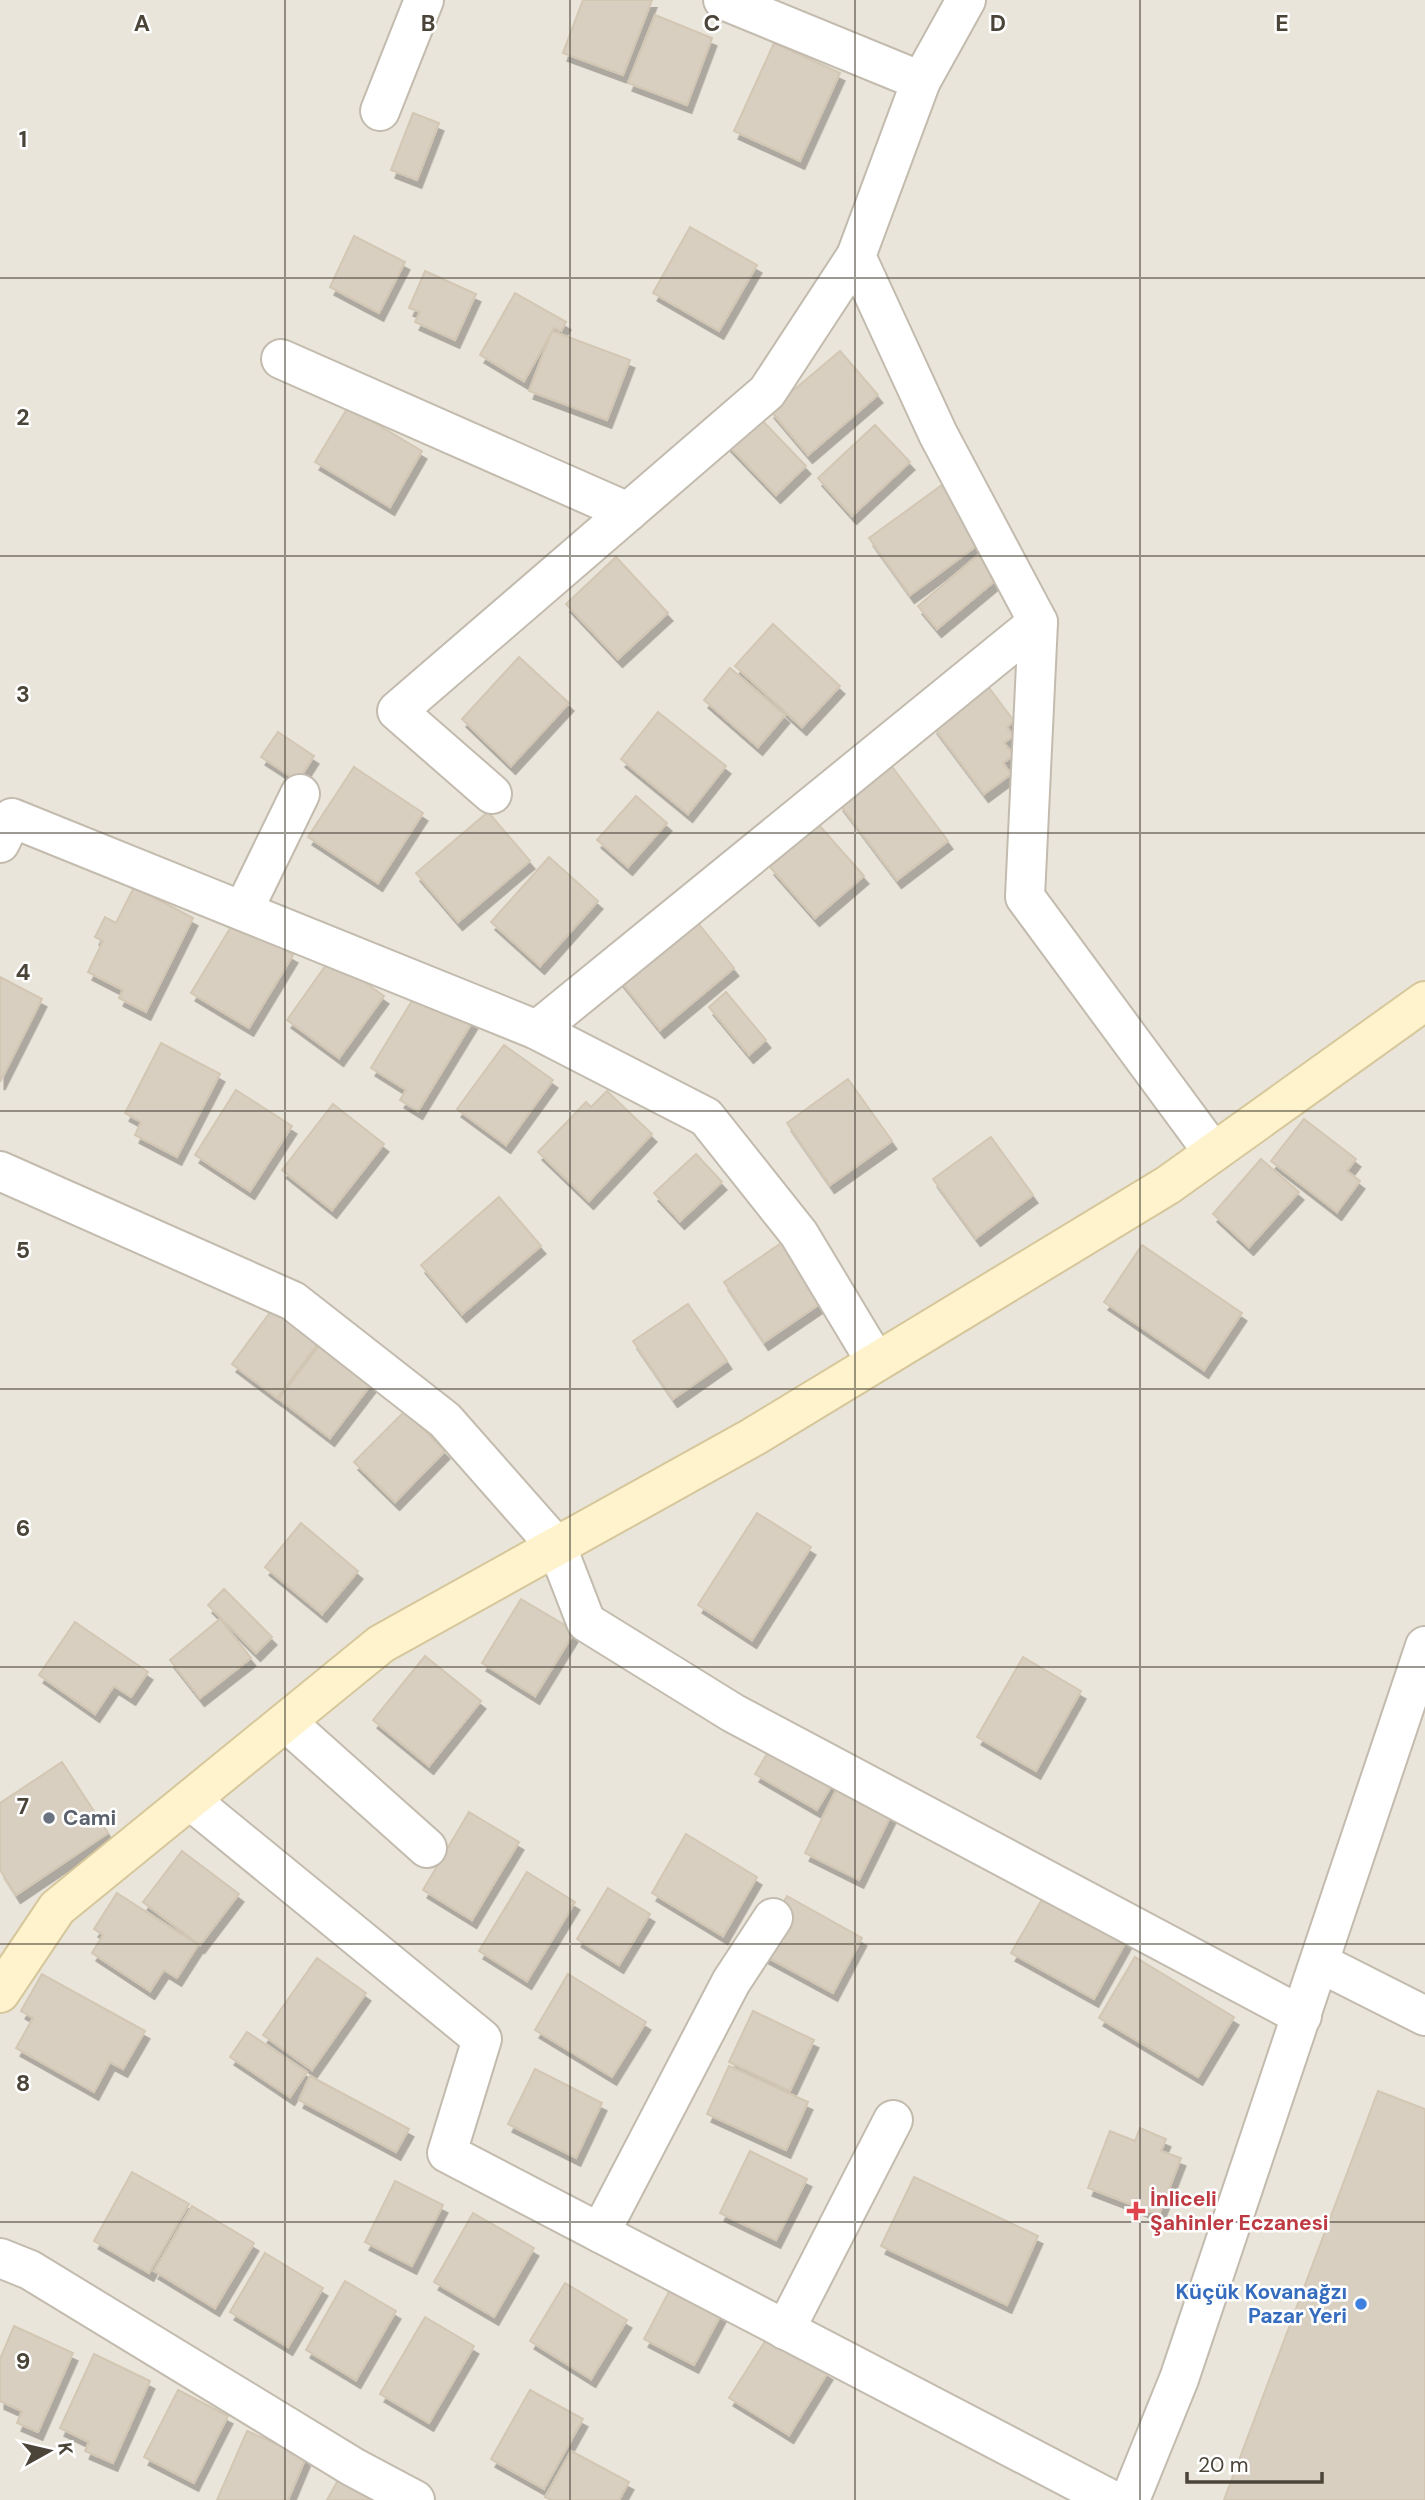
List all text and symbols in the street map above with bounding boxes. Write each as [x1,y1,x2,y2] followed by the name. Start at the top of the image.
[134,8,150,38] text: A
[421,8,435,38] text: B
[704,8,720,38] text: C
[990,8,1006,38] text: D
[1275,8,1289,38] text: E
[19,124,27,154] text: 1
[16,402,30,432] text: 2
[16,679,30,709] text: 3
[16,957,31,987] text: 4
[16,1235,30,1265] text: 5
[16,1513,30,1543] text: 6
[17,1791,29,1821] text: 7
[63,1804,116,1832] place label: Cami
[41,1810,57,1826] marker: Cami
[16,2068,30,2098] text: 8
[1150,2185,1329,2237] place label: İnliceli Şahinler Eczanesi
[1128,2203,1144,2219] marker: İnliceli Şahinler Eczanesi
[1175,2278,1347,2330] place label: Küçük Kovanağzı Pazar Yeri
[1353,2296,1369,2312] marker: Küçük Kovanağzı Pazar Yeri
[16,2346,30,2376] text: 9
[14,2416,84,2486] north arrow
[1187,2440,1322,2484] scale bar
[52,2441,79,2457] text: K
[1198,2451,1249,2479] text: 20 m

